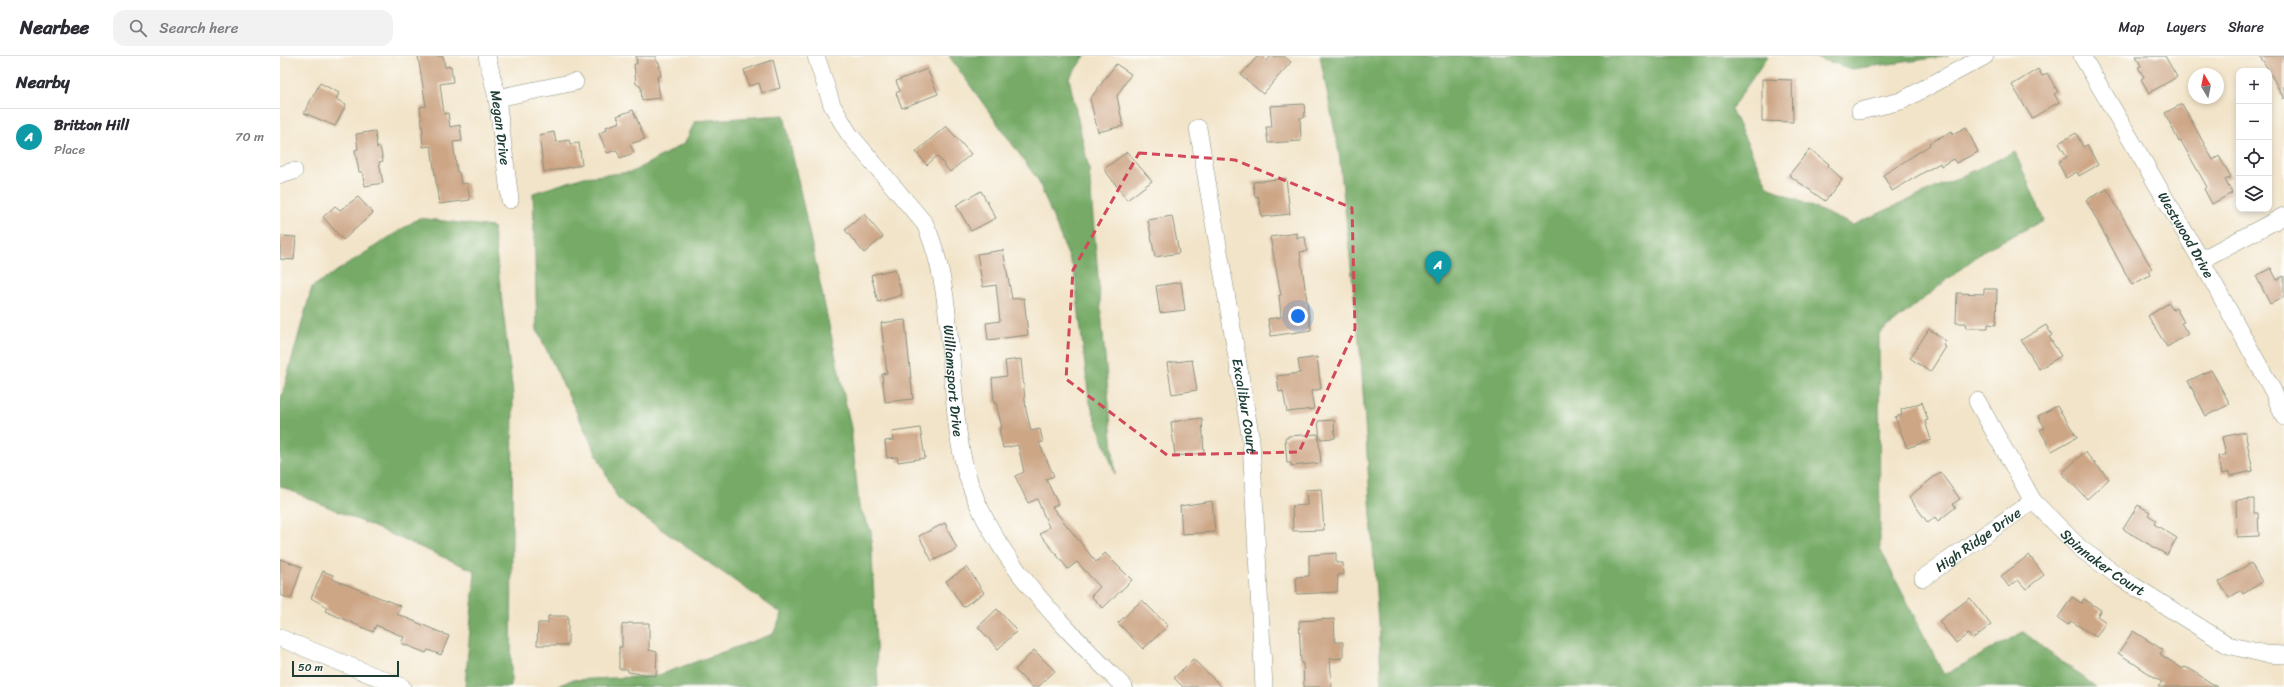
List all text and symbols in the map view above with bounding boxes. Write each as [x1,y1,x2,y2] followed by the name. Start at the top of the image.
[113,10,393,46] search box
[20,11,89,44] text: Nearbee
[159,15,238,41] text: Search here
[2119,15,2144,40] text: Map
[2166,15,2206,40] text: Layers
[2228,15,2264,40] text: Share
[127,17,149,39] icon: search
[16,67,70,97] text: Nearby
[2188,68,2224,104] north arrow
[2236,68,2272,212] map controls
[2236,68,2272,104] button: +
[483,87,518,167] street label: Megan Drive
[2236,104,2272,140] button: −
[54,112,129,138] text: Britton Hill
[25,125,33,148] text: A
[235,125,264,148] text: 70 m
[54,138,85,161] text: Place
[2236,140,2272,176] button: locate
[2236,176,2272,212] button: layers
[2151,187,2221,283] street label: Westwood Drive
[1425,251,1451,284] pin: A
[1288,306,1308,326] your location
[936,324,971,439] street label: Williamsport Drive
[1225,356,1264,455] street label: Excalibur Court
[1929,500,2026,579] street label: High Ridge Drive
[2054,522,2150,603] street label: Spinnaker Court
[298,658,323,677] text: 50 m
[292,659,399,678] scale bar

